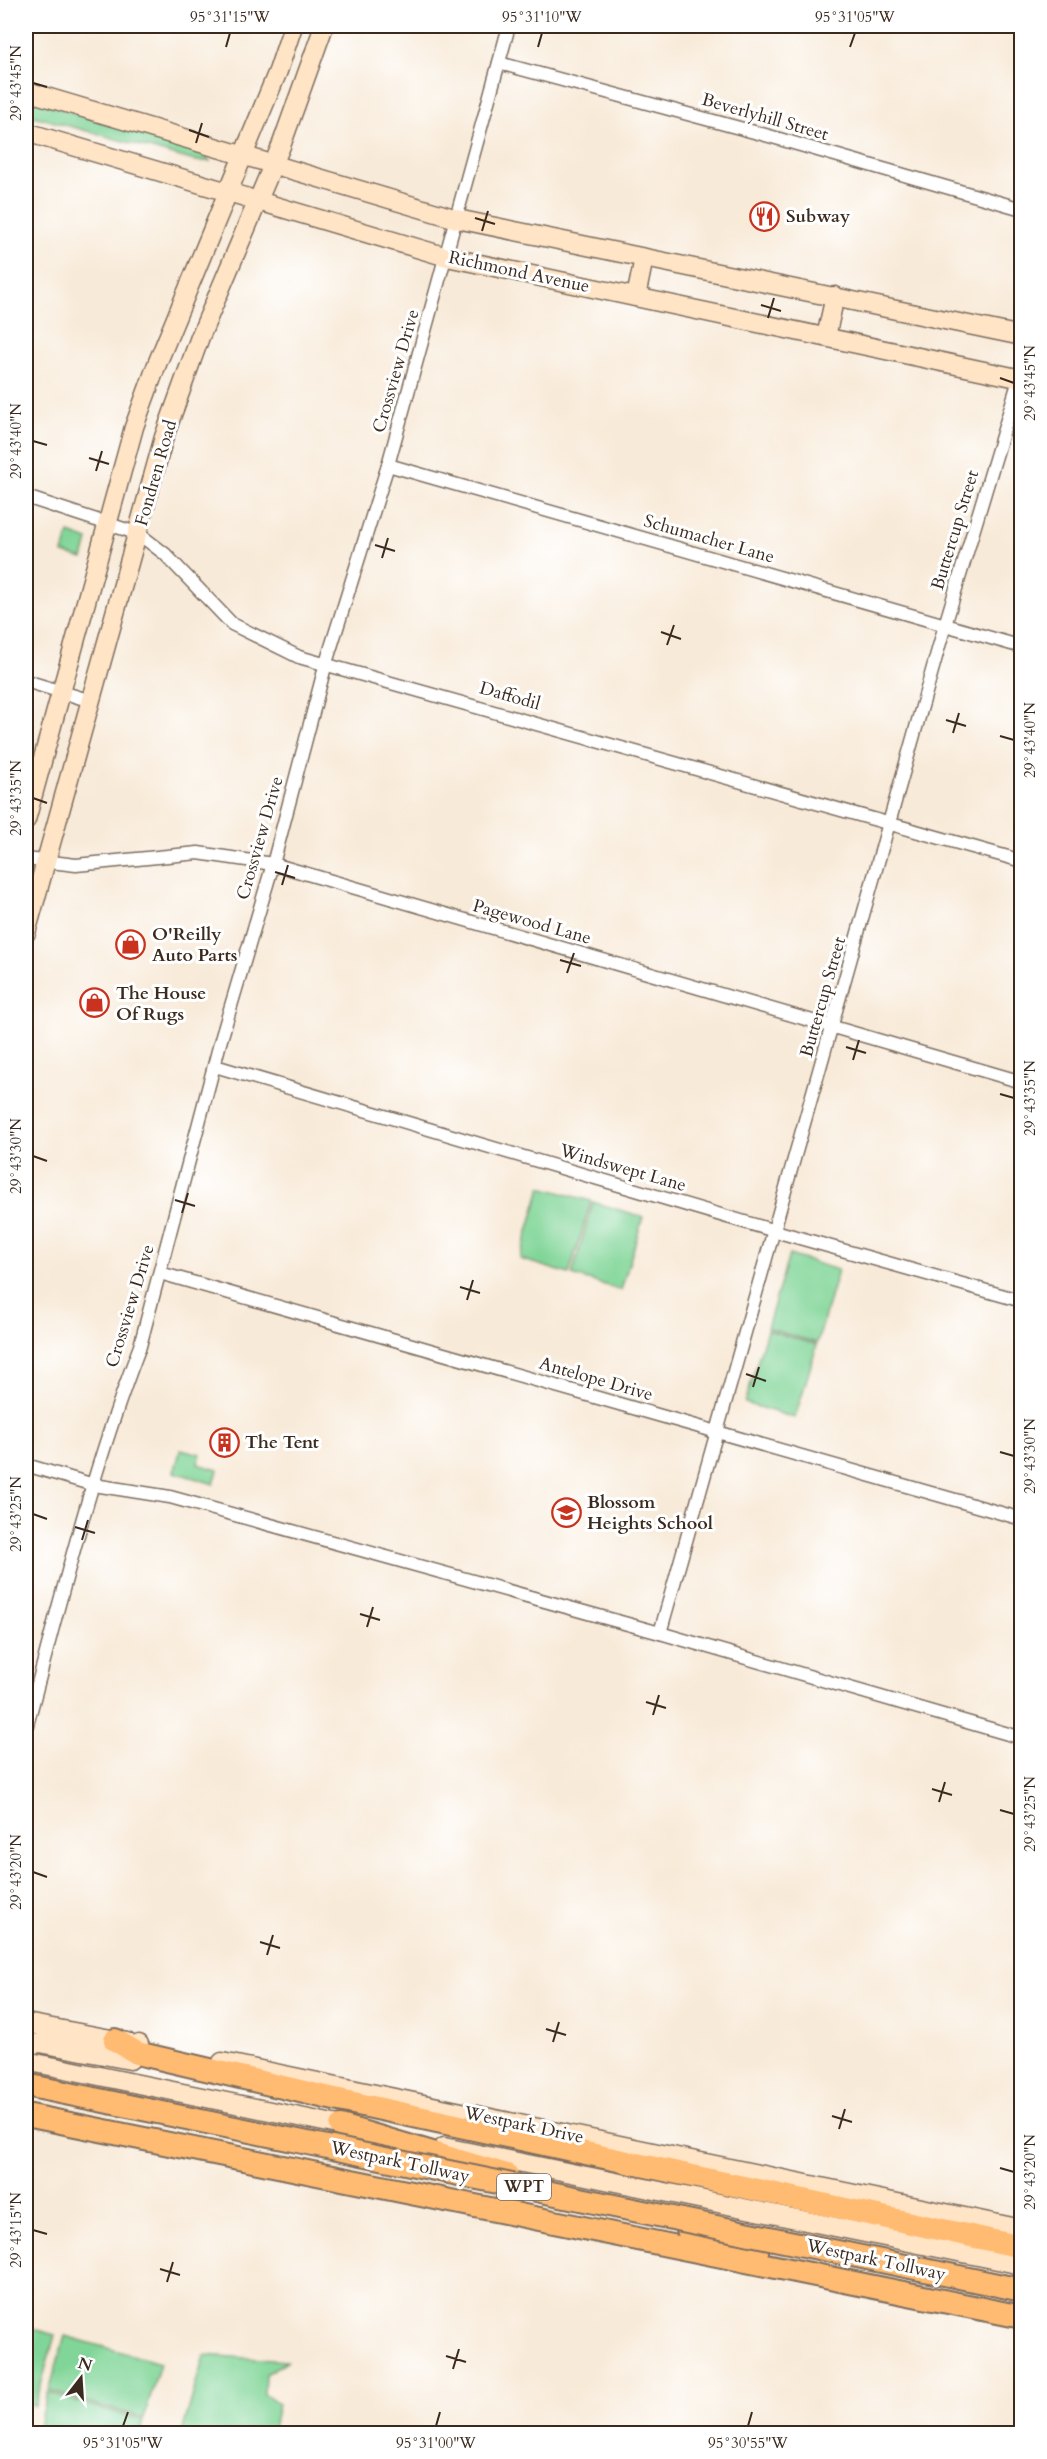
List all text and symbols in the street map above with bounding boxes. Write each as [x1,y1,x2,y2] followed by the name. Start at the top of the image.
[190,7,270,27] text: 95°31'15"W
[502,7,582,27] text: 95°31'10"W
[815,7,895,27] text: 95°31'05"W
[6,45,26,121] text: 29°43'45"N
[699,87,832,147] street label: Beverlyhill Street
[749,200,781,232] restaurant icon: Subway
[786,204,851,229] place label: Subway
[446,245,592,299] street label: Richmond Avenue
[366,306,426,436] street label: Crossview Drive
[1020,345,1040,421] text: 29°43'45"N
[6,403,26,479] text: 29°43'40"N
[129,417,183,529] street label: Fondren Road
[925,467,985,593] street label: Buttercup Street
[641,508,777,570] street label: Schumacher Lane
[477,675,544,717] street label: Daffodil
[1020,702,1040,778] text: 29°43'40"N
[6,760,26,836] text: 29°43'35"N
[230,773,290,903] street label: Crossview Drive
[470,893,594,951] street label: Pagewood Lane
[152,922,238,968] place label: O'Reilly Auto Parts
[115,928,147,960] shop icon: O'Reilly Auto Parts
[794,934,852,1060] street label: Buttercup Street
[116,981,206,1027] place label: The House Of Rugs
[79,987,111,1019] shop icon: The House Of Rugs
[1020,1060,1040,1136] text: 29°43'35"N
[6,1118,26,1194] text: 29°43'30"N
[556,1138,689,1198] street label: Windswept Lane
[99,1242,161,1370] street label: Crossview Drive
[536,1351,656,1407] street label: Antelope Drive
[1020,1418,1040,1494] text: 29°43'30"N
[208,1426,240,1458] building icon: The Tent
[245,1430,320,1455] place label: The Tent
[6,1476,26,1552] text: 29°43'25"N
[587,1490,713,1536] place label: Blossom Heights School
[550,1496,582,1528] school or university icon: Blossom Heights School
[1020,1776,1040,1852] text: 29°43'25"N
[6,1834,26,1910] text: 29°43'20"N
[461,2100,586,2150] street label: Westpark Drive
[1020,2134,1040,2210] text: 29°43'20"N
[327,2135,473,2189] street label: Westpark Tollway
[497,2174,551,2200] road number: WPT
[6,2192,26,2268] text: 29°43'15"N
[803,2233,949,2287] street label: Westpark Tollway
[51,2348,111,2408] north arrow
[75,2352,95,2377] text: N
[83,2433,163,2453] text: 95°31'05"W
[396,2433,476,2453] text: 95°31'00"W
[708,2433,788,2453] text: 95°30'55"W

